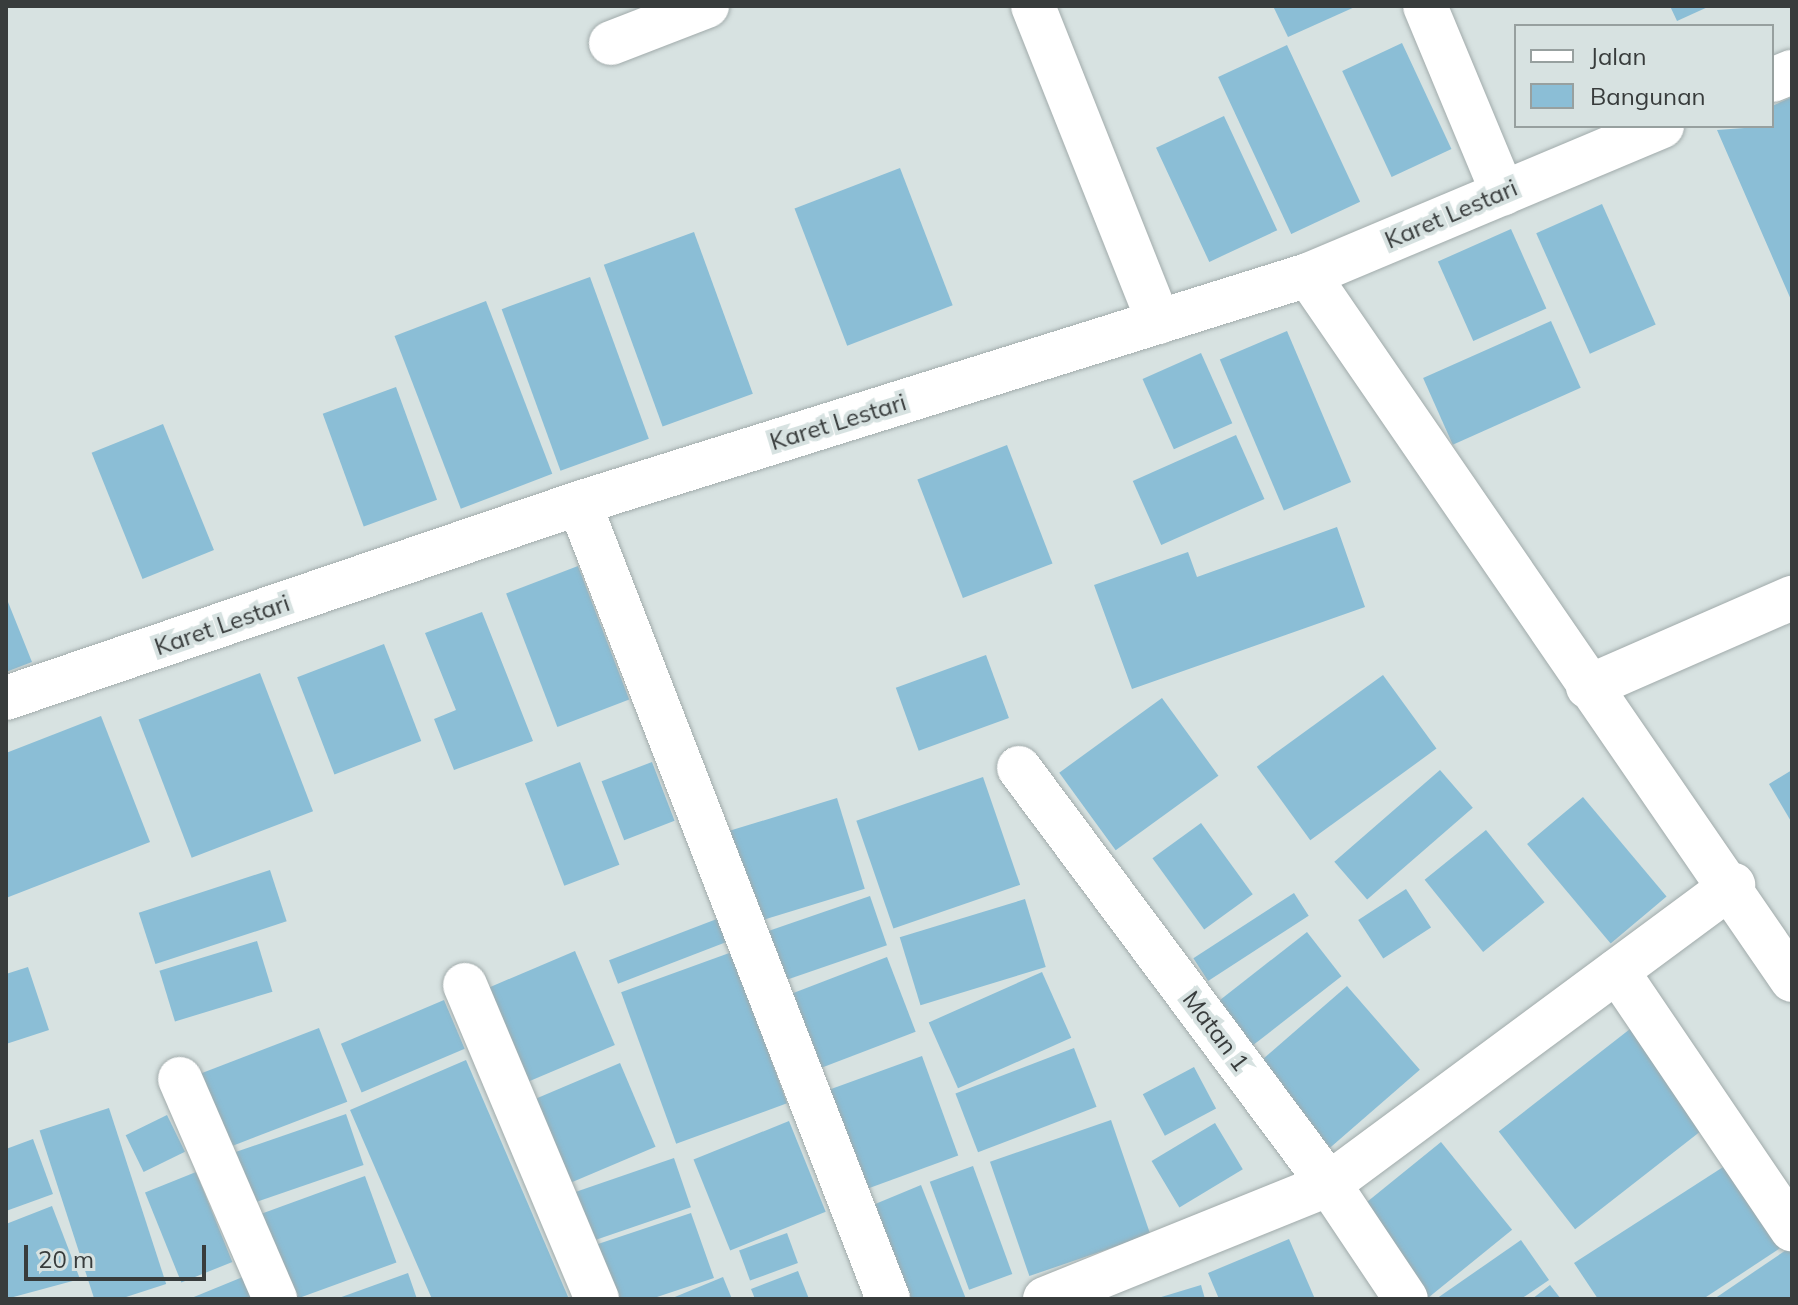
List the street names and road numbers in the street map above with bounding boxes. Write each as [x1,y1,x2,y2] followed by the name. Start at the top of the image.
[1381,173,1521,255] street label: Karet Lestari
[766,388,910,456] street label: Karet Lestari
[151,588,293,662] street label: Karet Lestari
[1177,985,1255,1077] street label: Matan 1

